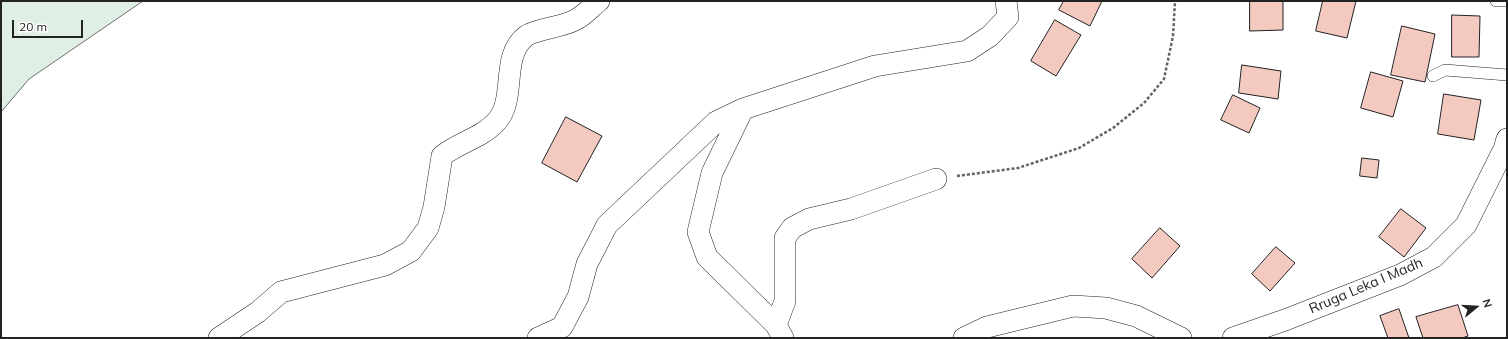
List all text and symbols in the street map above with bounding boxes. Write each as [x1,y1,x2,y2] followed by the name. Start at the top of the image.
[14,12,85,38] scale bar
[19,19,47,34] text: 20 m
[1307,254,1425,318] street label: Rruga Leka I Madh
[1456,287,1496,327] north arrow
[1479,297,1495,309] text: N

